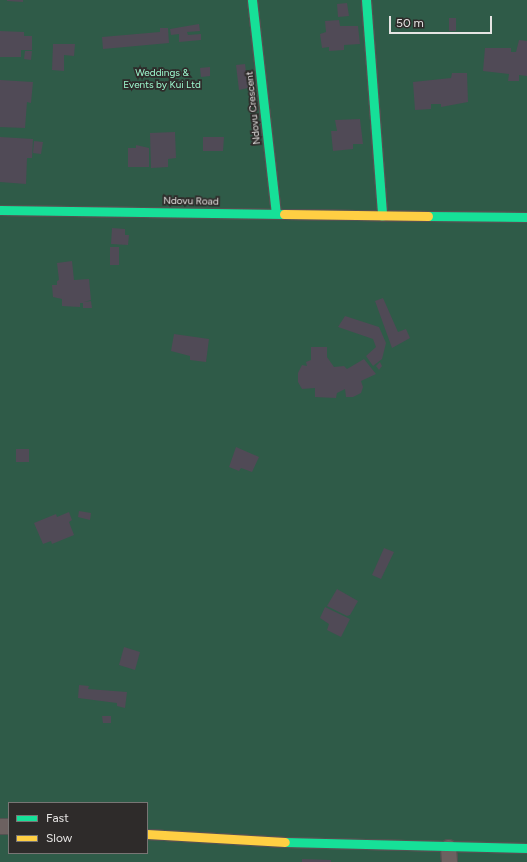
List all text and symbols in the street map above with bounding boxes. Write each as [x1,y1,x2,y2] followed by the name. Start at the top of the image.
[391,8,494,34] scale bar
[396,16,424,30] text: 50 m
[123,66,201,90] park label: Weddings & Events by Kui Ltd
[243,71,263,145] street label: Ndovu Crescent
[163,195,219,207] street label: Ndovu Road
[8,802,148,854] legend
[46,811,69,825] text: Fast
[46,831,72,845] text: Slow

